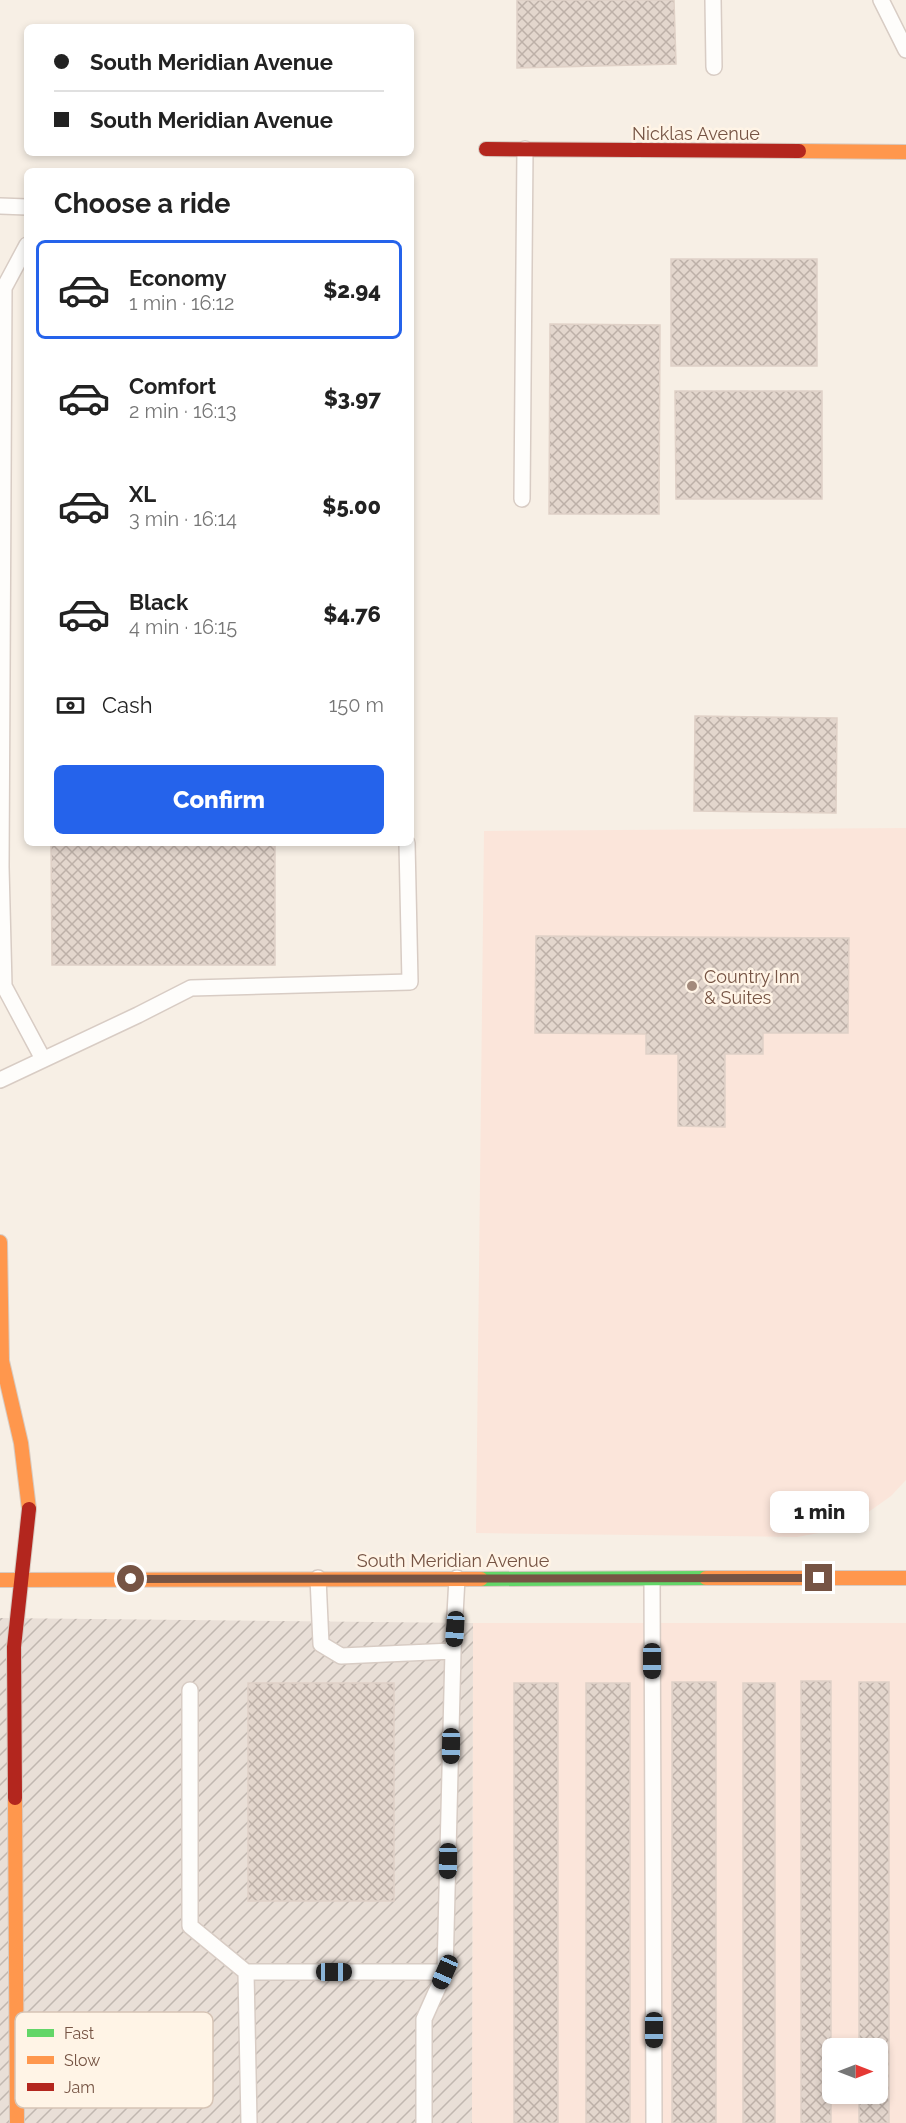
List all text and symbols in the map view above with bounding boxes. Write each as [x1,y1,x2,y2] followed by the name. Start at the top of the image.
[90,49,333,75] text: South Meridian Avenue
[90,107,333,133] text: South Meridian Avenue
[632,123,760,144] street label: Nicklas Avenue
[54,188,230,219] text: Choose a ride
[57,263,111,317] icon: car
[129,265,227,291] text: Economy
[323,277,381,303] text: $2.94
[129,291,234,315] text: 1 min · 16:12
[57,371,111,425] icon: car
[129,373,216,399] text: Comfort
[324,385,381,411] text: $3.97
[129,399,237,423] text: 2 min · 16:13
[57,479,111,533] icon: car
[129,481,156,507] text: XL
[322,493,381,519] text: $5.00
[129,507,237,531] text: 3 min · 16:14
[57,587,111,641] icon: car
[129,589,188,615] text: Black
[323,601,381,627] text: $4.76
[129,615,237,639] text: 4 min · 16:15
[54,689,87,722] icon: cash
[102,692,153,718] text: Cash
[329,693,384,717] text: 150 m
[54,765,384,834] button: Confirm
[704,966,800,1008] place label: Country Inn & Suites
[685,979,699,993] marker: Country Inn & Suites
[770,1491,868,1533] callout: 1 min
[794,1500,845,1524] text: 1 min
[357,1550,550,1571] street label: South Meridian Avenue
[805,1564,832,1591] route end
[117,1565,144,1592] route start
[445,1610,465,1648] car
[643,1643,661,1679] car
[442,1728,460,1764] car
[439,1843,457,1879] car
[429,1952,461,1992] car
[316,1963,352,1981] car
[15,2012,213,2108] legend
[645,2012,663,2048] car
[64,2024,95,2043] text: Fast
[822,2038,888,2104] north arrow
[822,2038,888,2104] map controls
[64,2051,100,2070] text: Slow
[64,2078,95,2097] text: Jam

